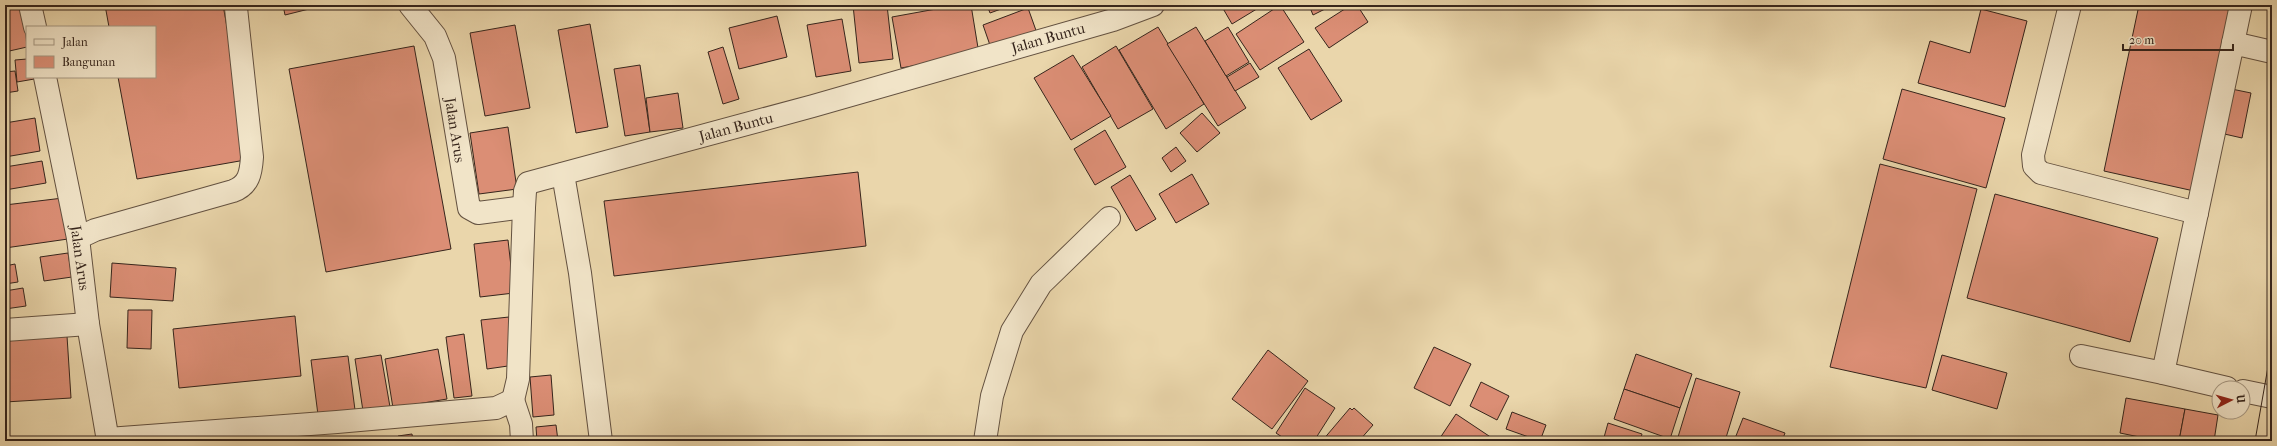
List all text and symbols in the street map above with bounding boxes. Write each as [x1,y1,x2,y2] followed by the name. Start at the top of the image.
[1008,19,1087,57] street label: Jalan Buntu
[26,26,156,78] legend
[2123,26,2233,52] scale bar
[2129,33,2154,47] text: 20 m
[61,35,88,49] text: Jalan
[62,55,115,69] text: Bangunan
[441,95,469,164] street label: Jalan Arus
[696,108,776,146] street label: Jalan Buntu
[66,223,94,292] street label: Jalan Arus
[2211,380,2251,420] north arrow
[2233,393,2247,404] text: U

